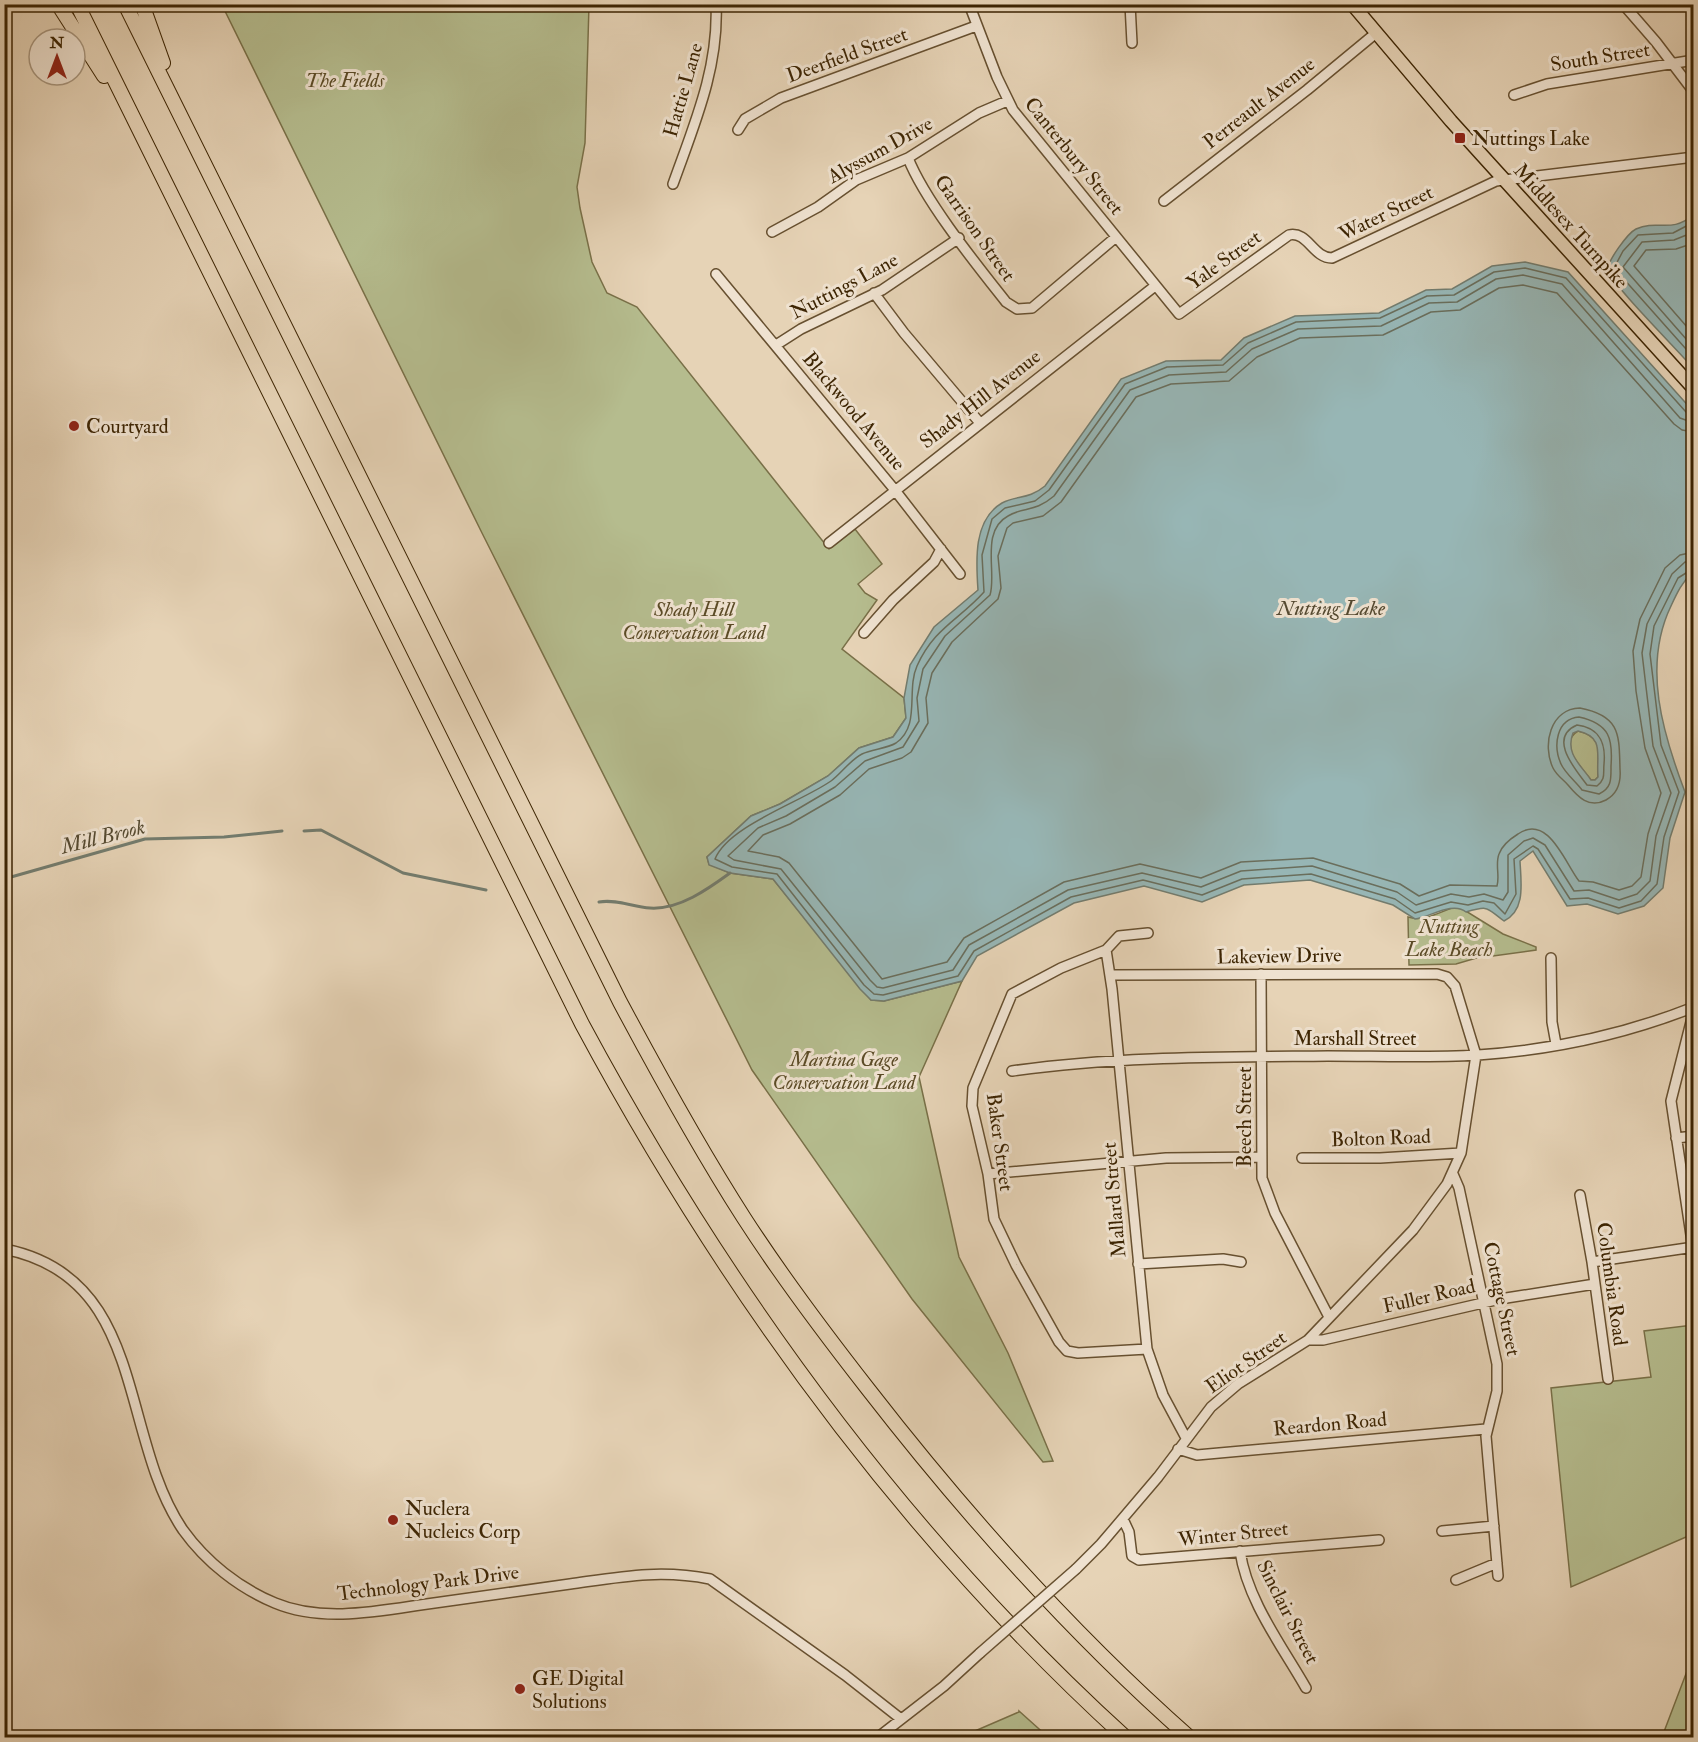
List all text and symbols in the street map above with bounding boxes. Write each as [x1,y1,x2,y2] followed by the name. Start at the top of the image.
[783,21,911,88] street label: Deerfield Street
[27,27,87,87] north arrow
[49,33,65,53] text: N
[1548,37,1652,77] street label: South Street
[658,40,708,140] street label: Hattie Lane
[1198,52,1320,154] street label: Perreault Avenue
[306,68,385,93] park label: The Fields
[1019,92,1129,220] street label: Canterbury Street
[822,111,937,190] street label: Alyssum Drive
[1472,126,1590,151] place label: Nuttings Lake
[1453,131,1467,145] marker: Nuttings Lake
[1508,158,1634,294] street label: Middlesex Turnpike
[929,170,1021,287] street label: Garrison Street
[1334,179,1438,247] street label: Water Street
[1182,224,1267,295] street label: Yale Street
[786,247,902,325] street label: Nuttings Lane
[914,344,1046,454] street label: Shady Hill Avenue
[797,347,911,475] street label: Blackwood Avenue
[86,414,169,439] place label: Courtyard
[67,419,81,433] marker: Courtyard
[1276,595,1386,622] water label: Nutting Lake
[623,597,767,645] park label: Shady Hill Conservation Land
[56,814,148,861] water label: Mill Brook
[1404,914,1493,962] park label: Nutting Lake Beach
[1216,942,1342,970] street label: Lakeview Drive
[1293,1026,1417,1051] street label: Marshall Street
[773,1047,917,1095] park label: Martina Gage Conservation Land
[1232,1066,1257,1167] street label: Beech Street
[981,1091,1019,1193] street label: Baker Street
[1331,1124,1432,1152] street label: Bolton Road
[1096,1141,1131,1259] street label: Mallard Street
[1591,1221,1633,1347] street label: Columbia Road
[1478,1240,1526,1359] street label: Cottage Street
[1380,1273,1478,1319] street label: Fuller Road
[1201,1325,1292,1399] street label: Eliot Street
[1272,1407,1388,1441] street label: Reardon Road
[405,1496,520,1545] place label: Nuclera Nucleics Corp
[386,1513,400,1527] marker: Nuclera Nucleics Corp
[1176,1516,1290,1552] street label: Winter Street
[1251,1556,1325,1669] street label: Sinclair Street
[336,1559,520,1607] street label: Technology Park Drive
[532,1666,624,1714] place label: GE Digital Solutions
[513,1682,527,1696] marker: GE Digital Solutions

